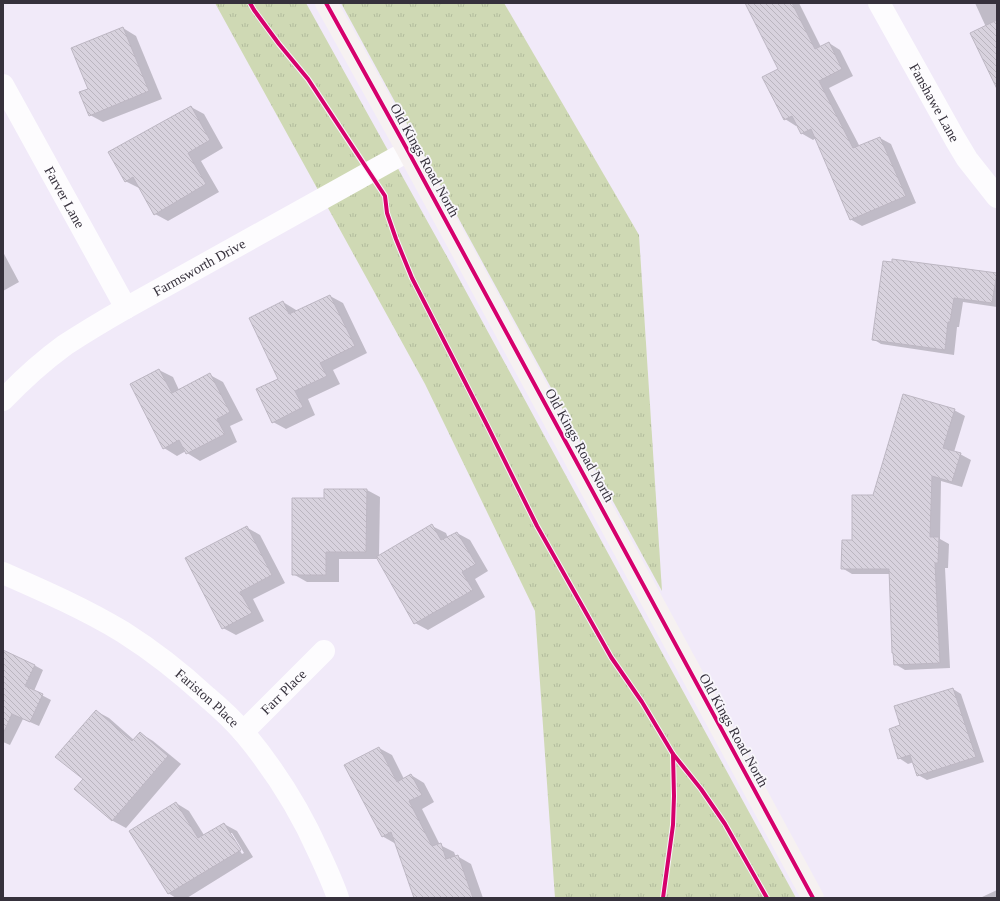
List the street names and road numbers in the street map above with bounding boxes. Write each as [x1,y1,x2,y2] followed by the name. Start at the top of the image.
[906,61,962,145] street label: Fanshawe Lane
[387,101,462,219] street label: Old Kings Road North
[41,164,87,231] street label: Farver Lane
[151,236,248,299] street label: Farmsworth Drive
[542,386,617,504] street label: Old Kings Road North
[172,666,242,730] street label: Fariston Place
[258,667,309,718] street label: Farr Place
[696,671,771,789] street label: Old Kings Road North

